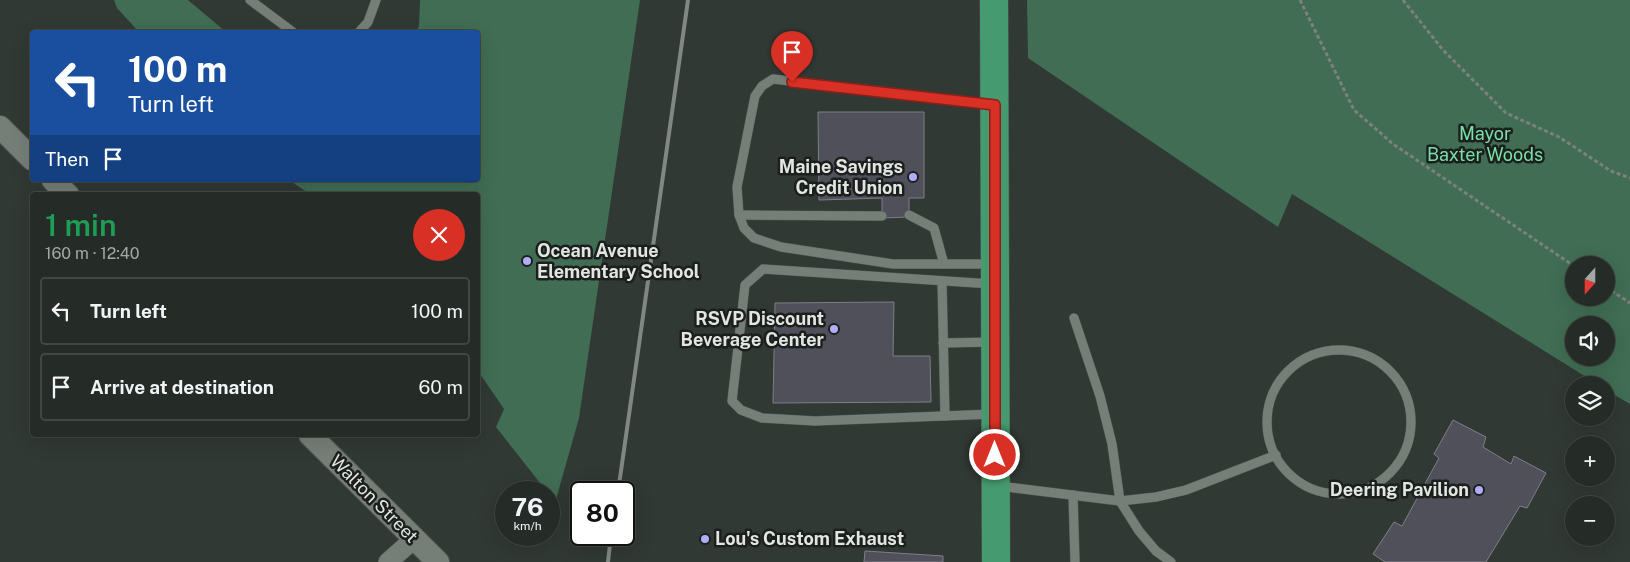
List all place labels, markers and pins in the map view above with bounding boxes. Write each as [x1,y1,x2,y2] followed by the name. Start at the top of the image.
[771,31,813,82] pin
[779,156,903,198] place label: Maine Savings Credit Union
[907,171,919,183] marker: Maine Savings Credit Union
[537,240,700,282] place label: Ocean Avenue Elementary School
[521,255,533,267] marker: Ocean Avenue Elementary School
[680,308,825,350] place label: RSVP Discount Beverage Center
[828,323,840,335] marker: RSVP Discount Beverage Center
[1330,479,1469,500] place label: Deering Pavilion
[1473,484,1485,496] marker: Deering Pavilion
[715,528,904,549] place label: Lou's Custom Exhaust
[699,533,711,545] marker: Lou's Custom Exhaust

